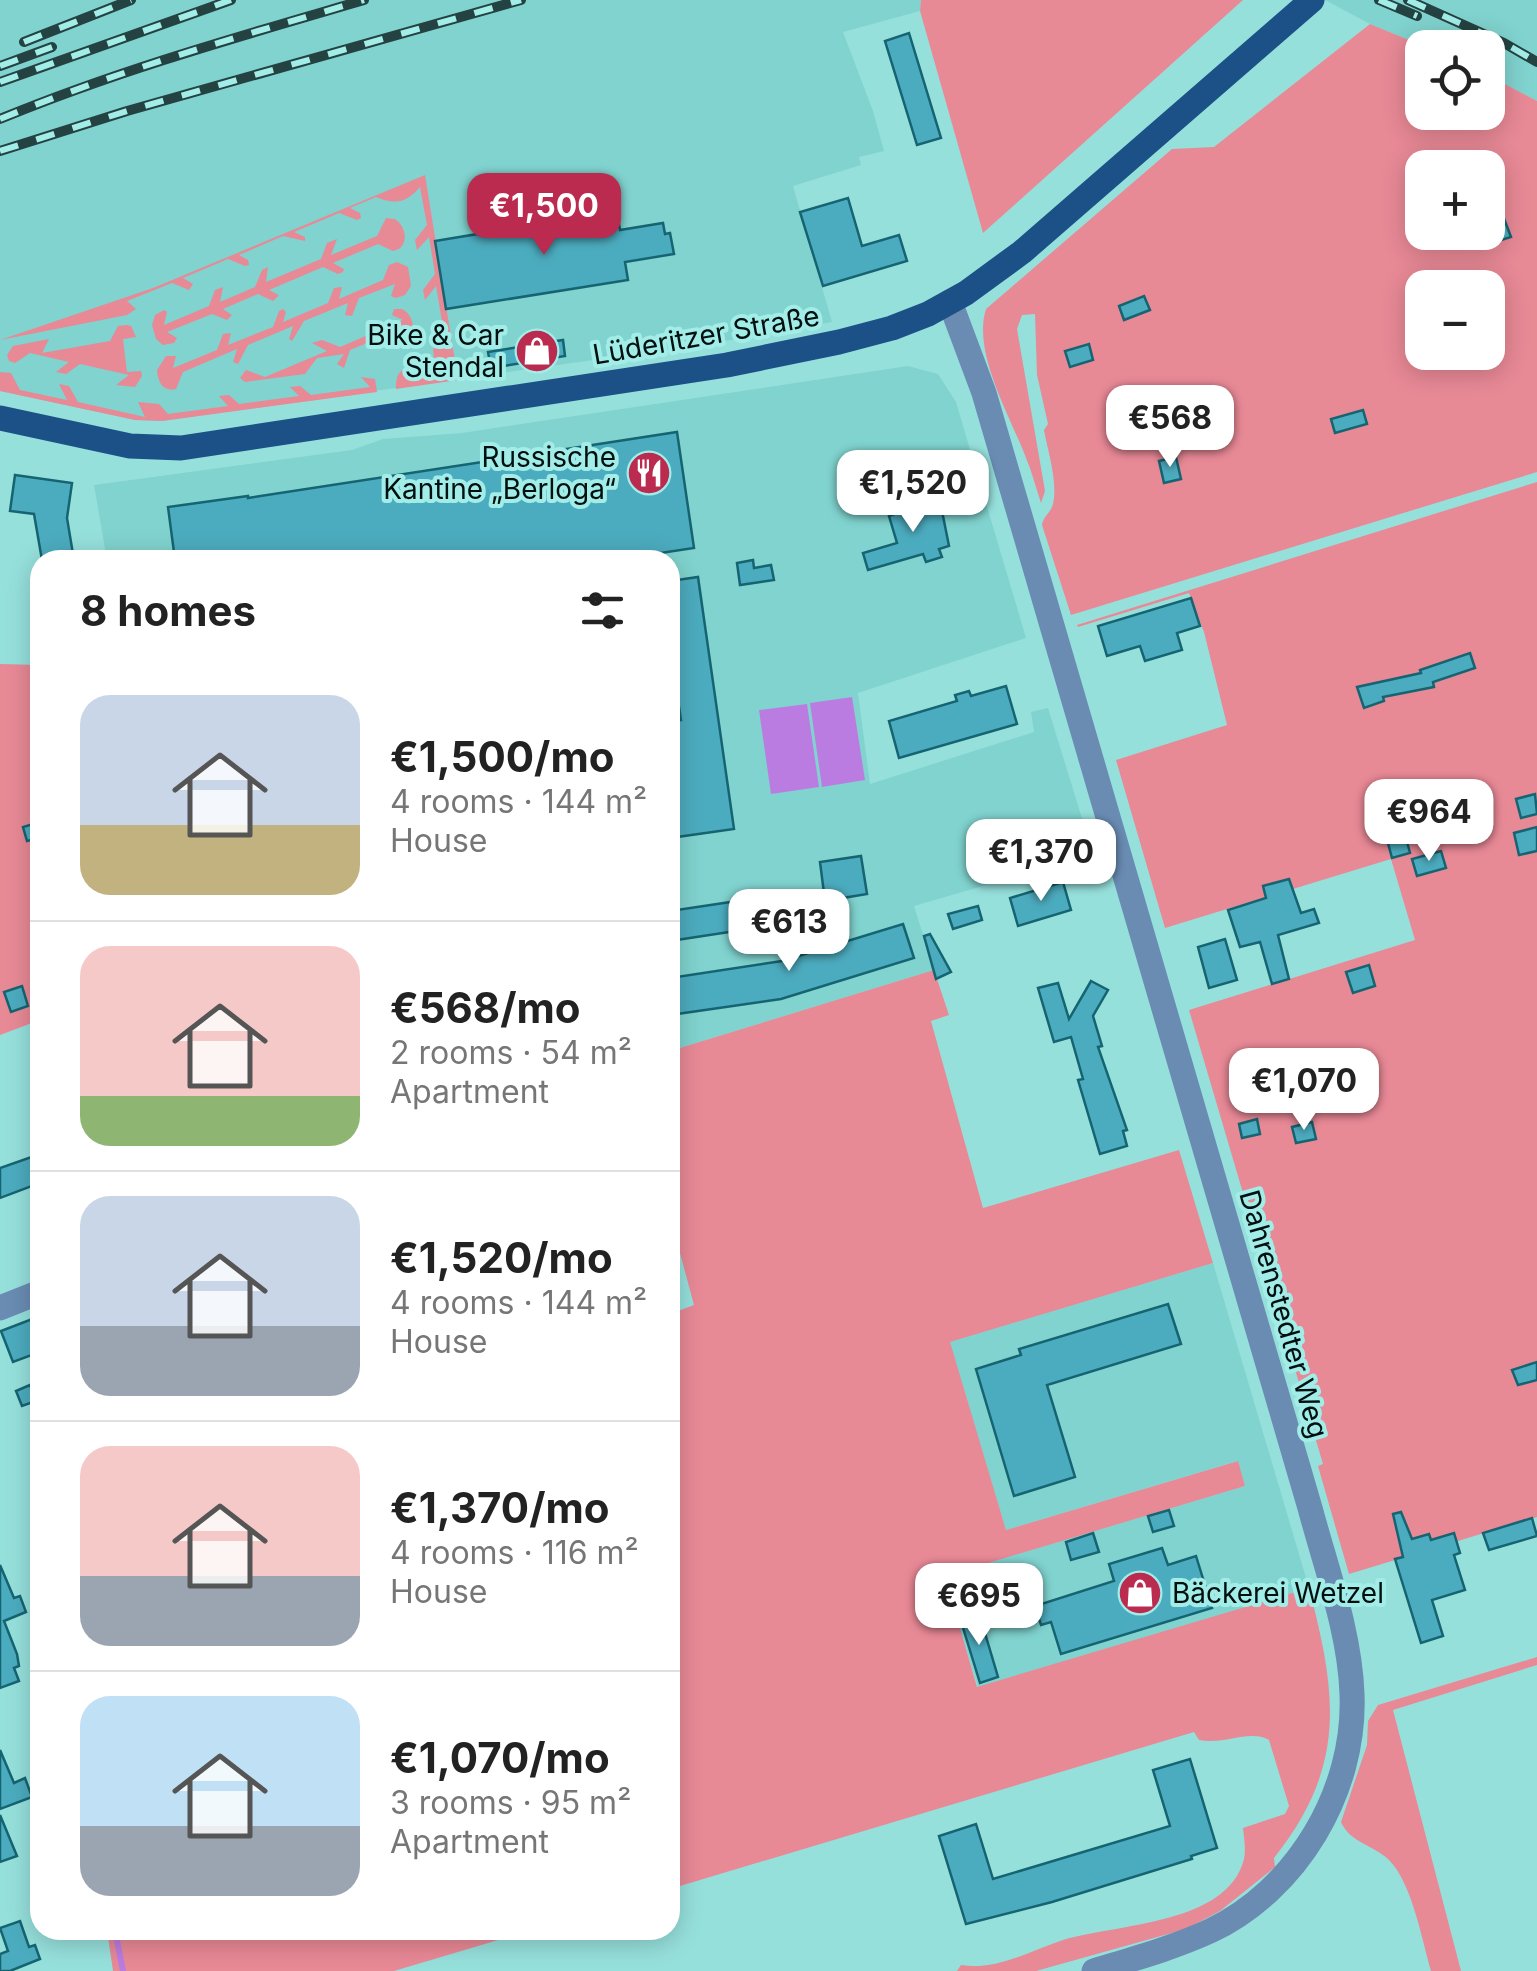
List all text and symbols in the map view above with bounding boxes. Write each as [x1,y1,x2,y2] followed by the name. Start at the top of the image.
[1405,30,1505,370] map controls
[1405,30,1505,130] button: locate
[1405,150,1505,250] button: +
[463,173,625,258] pin: €1,500
[489,186,599,225] text: €1,500
[1405,270,1505,370] button: −
[590,298,822,372] street label: Lüderitzer Straße
[367,318,504,384] place label: Bike & Car Stendal
[514,328,560,374] shop icon: Bike & Car Stendal
[1111,385,1229,470] pin: €568
[1128,398,1212,437] text: €568
[383,440,616,506] place label: Russische Kantine „Berloga“
[626,450,672,496] restaurant icon: Russische Kantine „Berloga“
[832,450,994,535] pin: €1,520
[859,463,967,502] text: €1,520
[575,583,630,638] icon: filters
[80,585,256,636] text: 8 homes
[390,731,615,782] text: €1,500/mo
[160,735,280,855] icon: home
[1370,779,1488,864] pin: €964
[390,782,647,821] text: 4 rooms · 144 m²
[1386,792,1472,831] text: €964
[960,819,1122,904] pin: €1,370
[390,821,487,860] text: House
[988,832,1094,871] text: €1,370
[730,889,848,974] pin: €613
[750,902,828,941] text: €613
[390,982,581,1033] text: €568/mo
[160,986,280,1106] icon: home
[390,1033,632,1072] text: 2 rooms · 54 m²
[1223,1048,1385,1133] pin: €1,070
[1251,1061,1357,1100] text: €1,070
[390,1072,549,1111] text: Apartment
[1232,1186,1336,1442] street label: Dahrenstedter Weg
[390,1232,613,1283] text: €1,520/mo
[160,1236,280,1356] icon: home
[390,1283,647,1322] text: 4 rooms · 144 m²
[390,1322,487,1361] text: House
[390,1482,610,1533] text: €1,370/mo
[160,1486,280,1606] icon: home
[390,1533,639,1572] text: 4 rooms · 116 m²
[920,1563,1038,1648] pin: €695
[1117,1570,1163,1616] shop icon: Bäckerei Wetzel
[390,1572,487,1611] text: House
[937,1576,1021,1615] text: €695
[1172,1576,1384,1610] place label: Bäckerei Wetzel
[390,1732,610,1783] text: €1,070/mo
[160,1736,280,1856] icon: home
[390,1783,631,1822] text: 3 rooms · 95 m²
[390,1822,549,1861] text: Apartment

